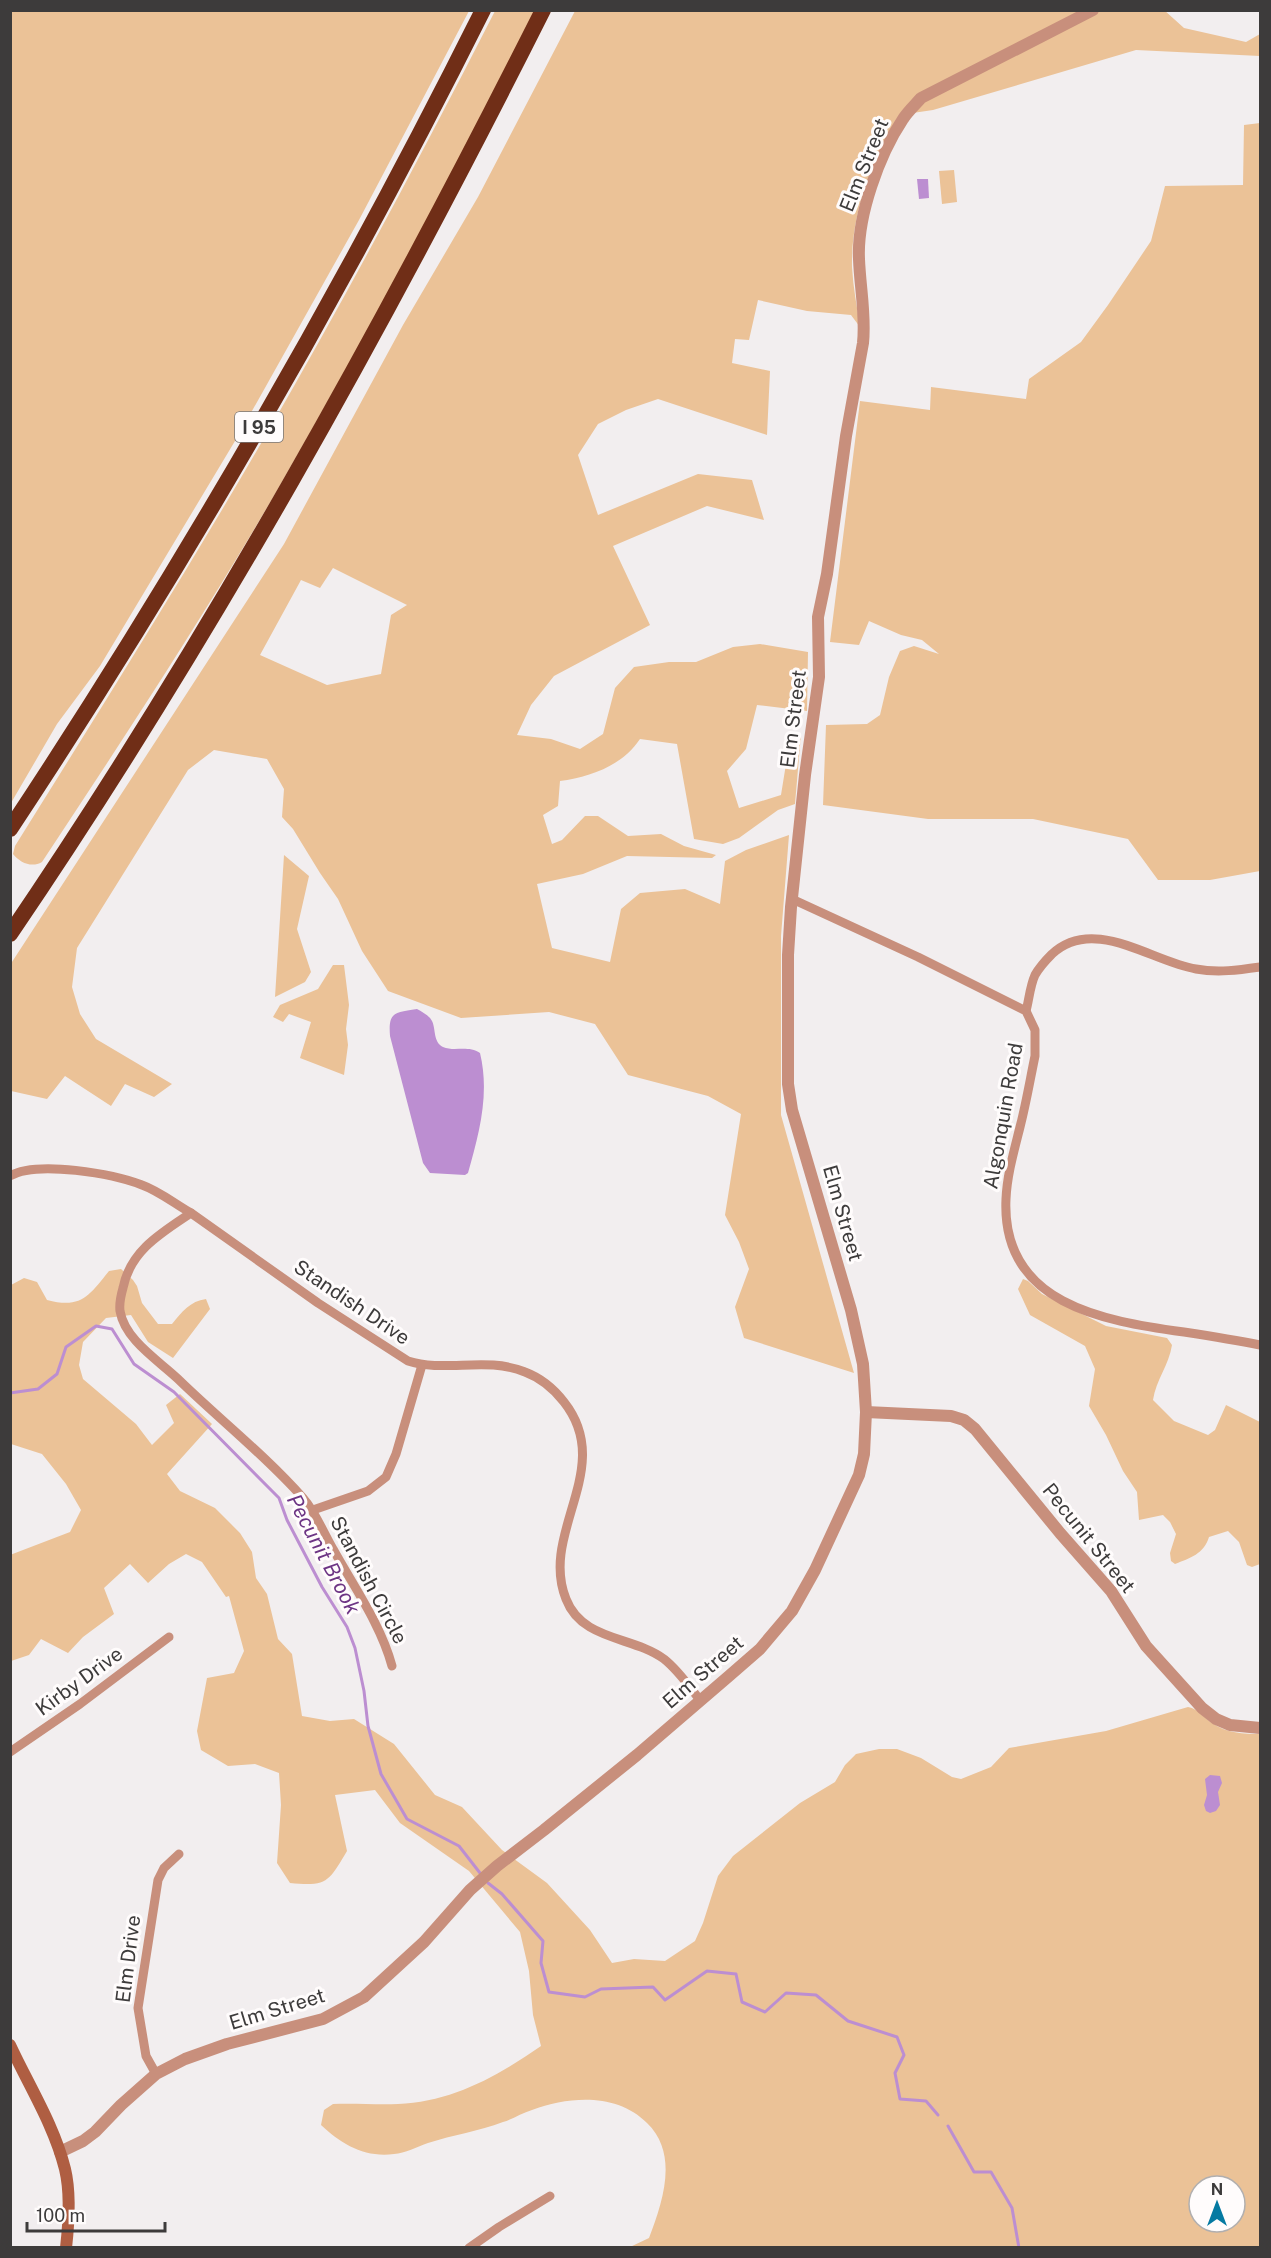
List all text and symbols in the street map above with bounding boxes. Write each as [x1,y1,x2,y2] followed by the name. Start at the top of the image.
[834,115,894,215] street label: Elm Street
[235,412,283,442] road number: I 95
[775,669,811,769] street label: Elm Street
[978,1041,1028,1191] street label: Algonquin Road
[818,1162,868,1264] street label: Elm Street
[289,1254,415,1350] street label: Standish Drive
[1038,1478,1140,1598] street label: Pecunit Street
[282,1490,366,1619] water label: Pecunit Brook
[325,1512,413,1648] street label: Standish Circle
[658,1631,748,1713] street label: Elm Street
[31,1641,127,1721] street label: Kirby Drive
[111,1914,145,2004] street label: Elm Drive
[226,1983,328,2035] street label: Elm Street
[1187,2174,1247,2234] north arrow
[1211,2180,1223,2199] text: N
[27,2195,165,2233] scale bar
[36,2205,85,2226] text: 100 m

